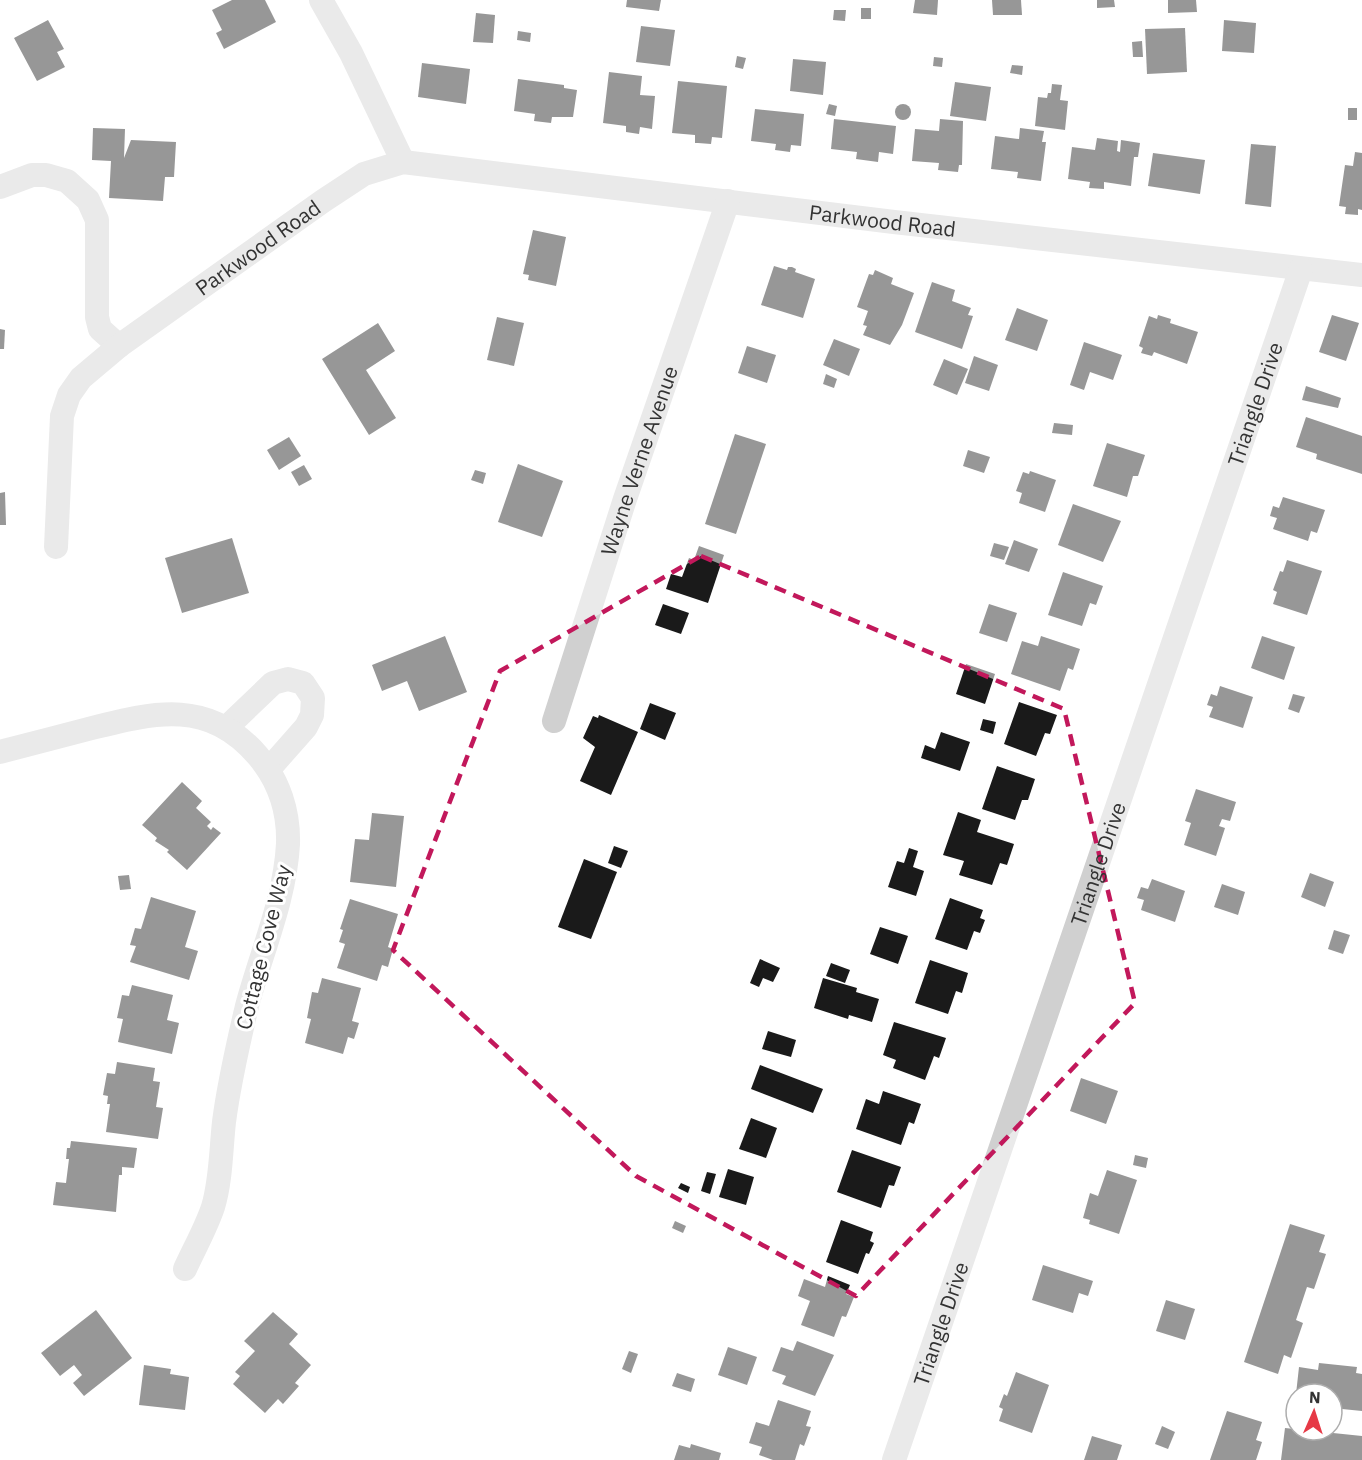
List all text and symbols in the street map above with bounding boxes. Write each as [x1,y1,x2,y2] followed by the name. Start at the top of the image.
[190,193,326,302] street label: Parkwood Road
[808,198,957,243] street label: Parkwood Road
[1221,338,1289,470] street label: Triangle Drive
[594,362,684,559] street label: Wayne Verne Avenue
[1064,798,1132,930] street label: Triangle Drive
[229,861,297,1033] street label: Cottage Cove Way
[906,1258,975,1389] street label: Triangle Drive
[1284,1382,1344,1442] north arrow
[1308,1387,1321,1407] text: N

